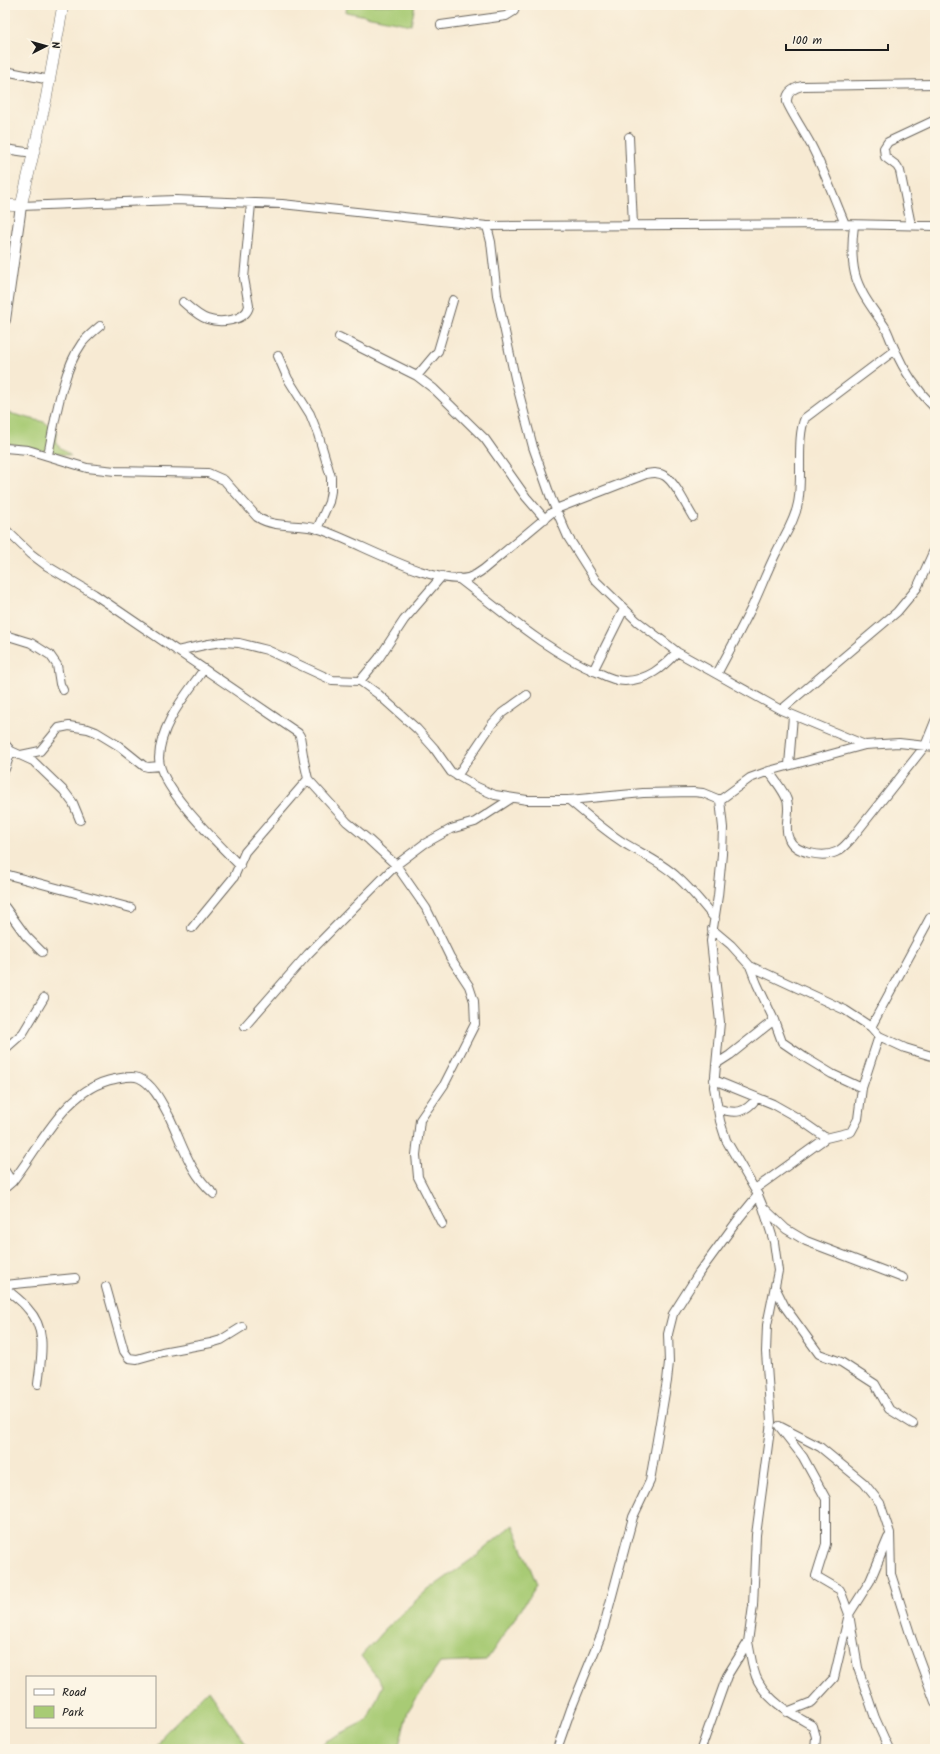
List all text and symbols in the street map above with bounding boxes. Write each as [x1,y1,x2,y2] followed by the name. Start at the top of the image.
[26,26,66,66] north arrow
[786,26,888,52] scale bar
[792,31,823,50] text: 100 m
[46,41,64,50] text: N
[26,1676,156,1728] legend
[62,1683,87,1702] text: Road
[62,1703,84,1722] text: Park

